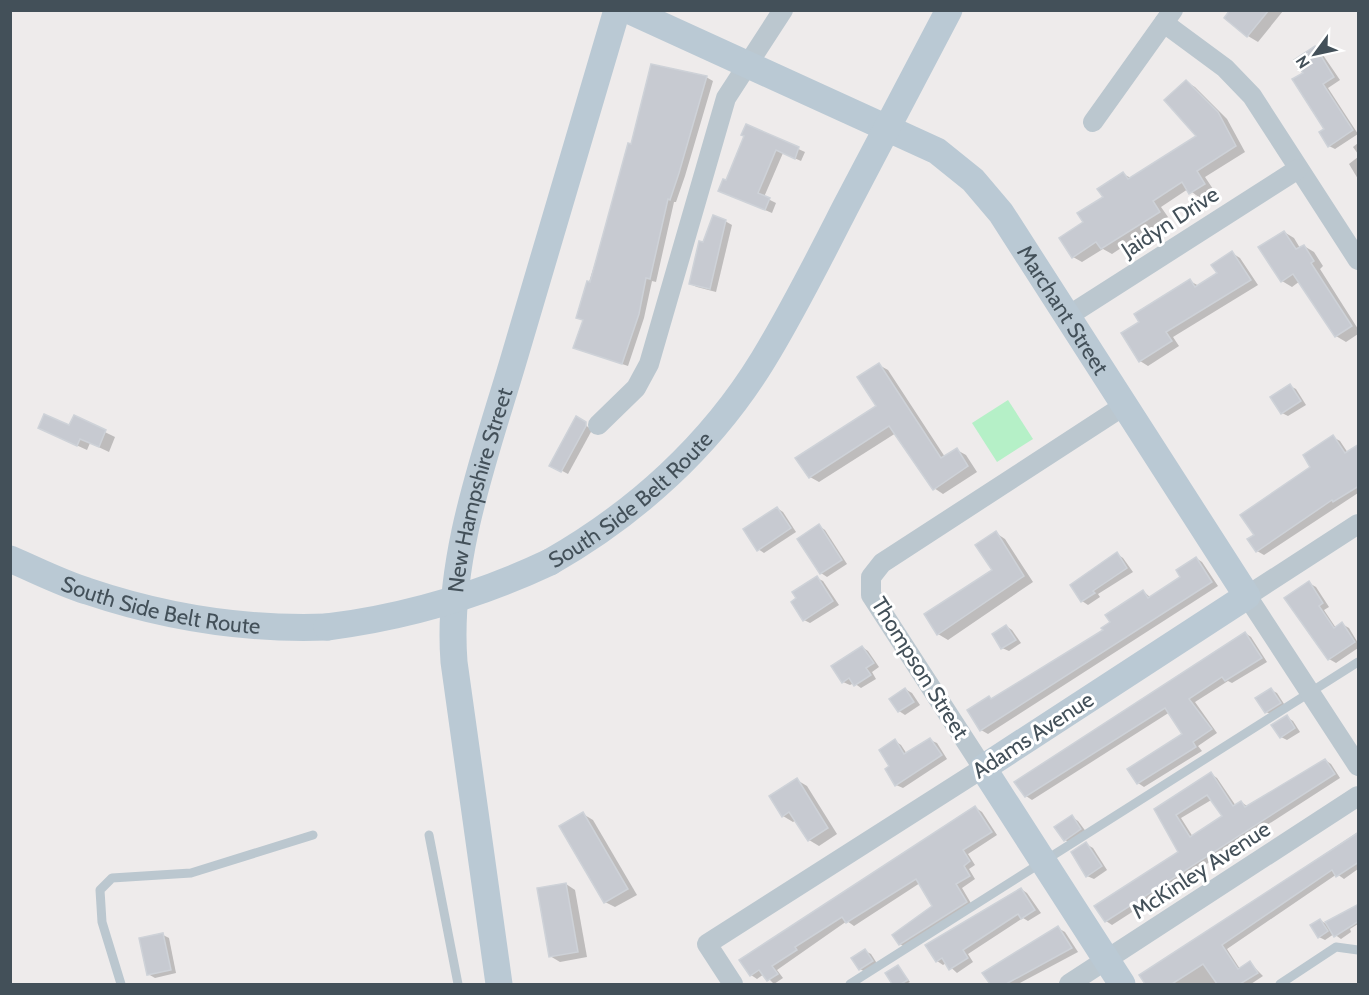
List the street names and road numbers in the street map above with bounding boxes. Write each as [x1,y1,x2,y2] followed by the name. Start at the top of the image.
[1115,181,1224,264] street label: Jaidyn Drive
[1012,240,1115,380] street label: Marchant Street
[442,384,518,594] street label: New Hampshire Street
[543,426,718,574] street label: South Side Belt Route
[57,570,261,639] street label: South Side Belt Route
[866,592,975,744] street label: Thompson Street
[967,686,1099,784] street label: Adams Avenue
[1127,815,1275,925] street label: McKinley Avenue

